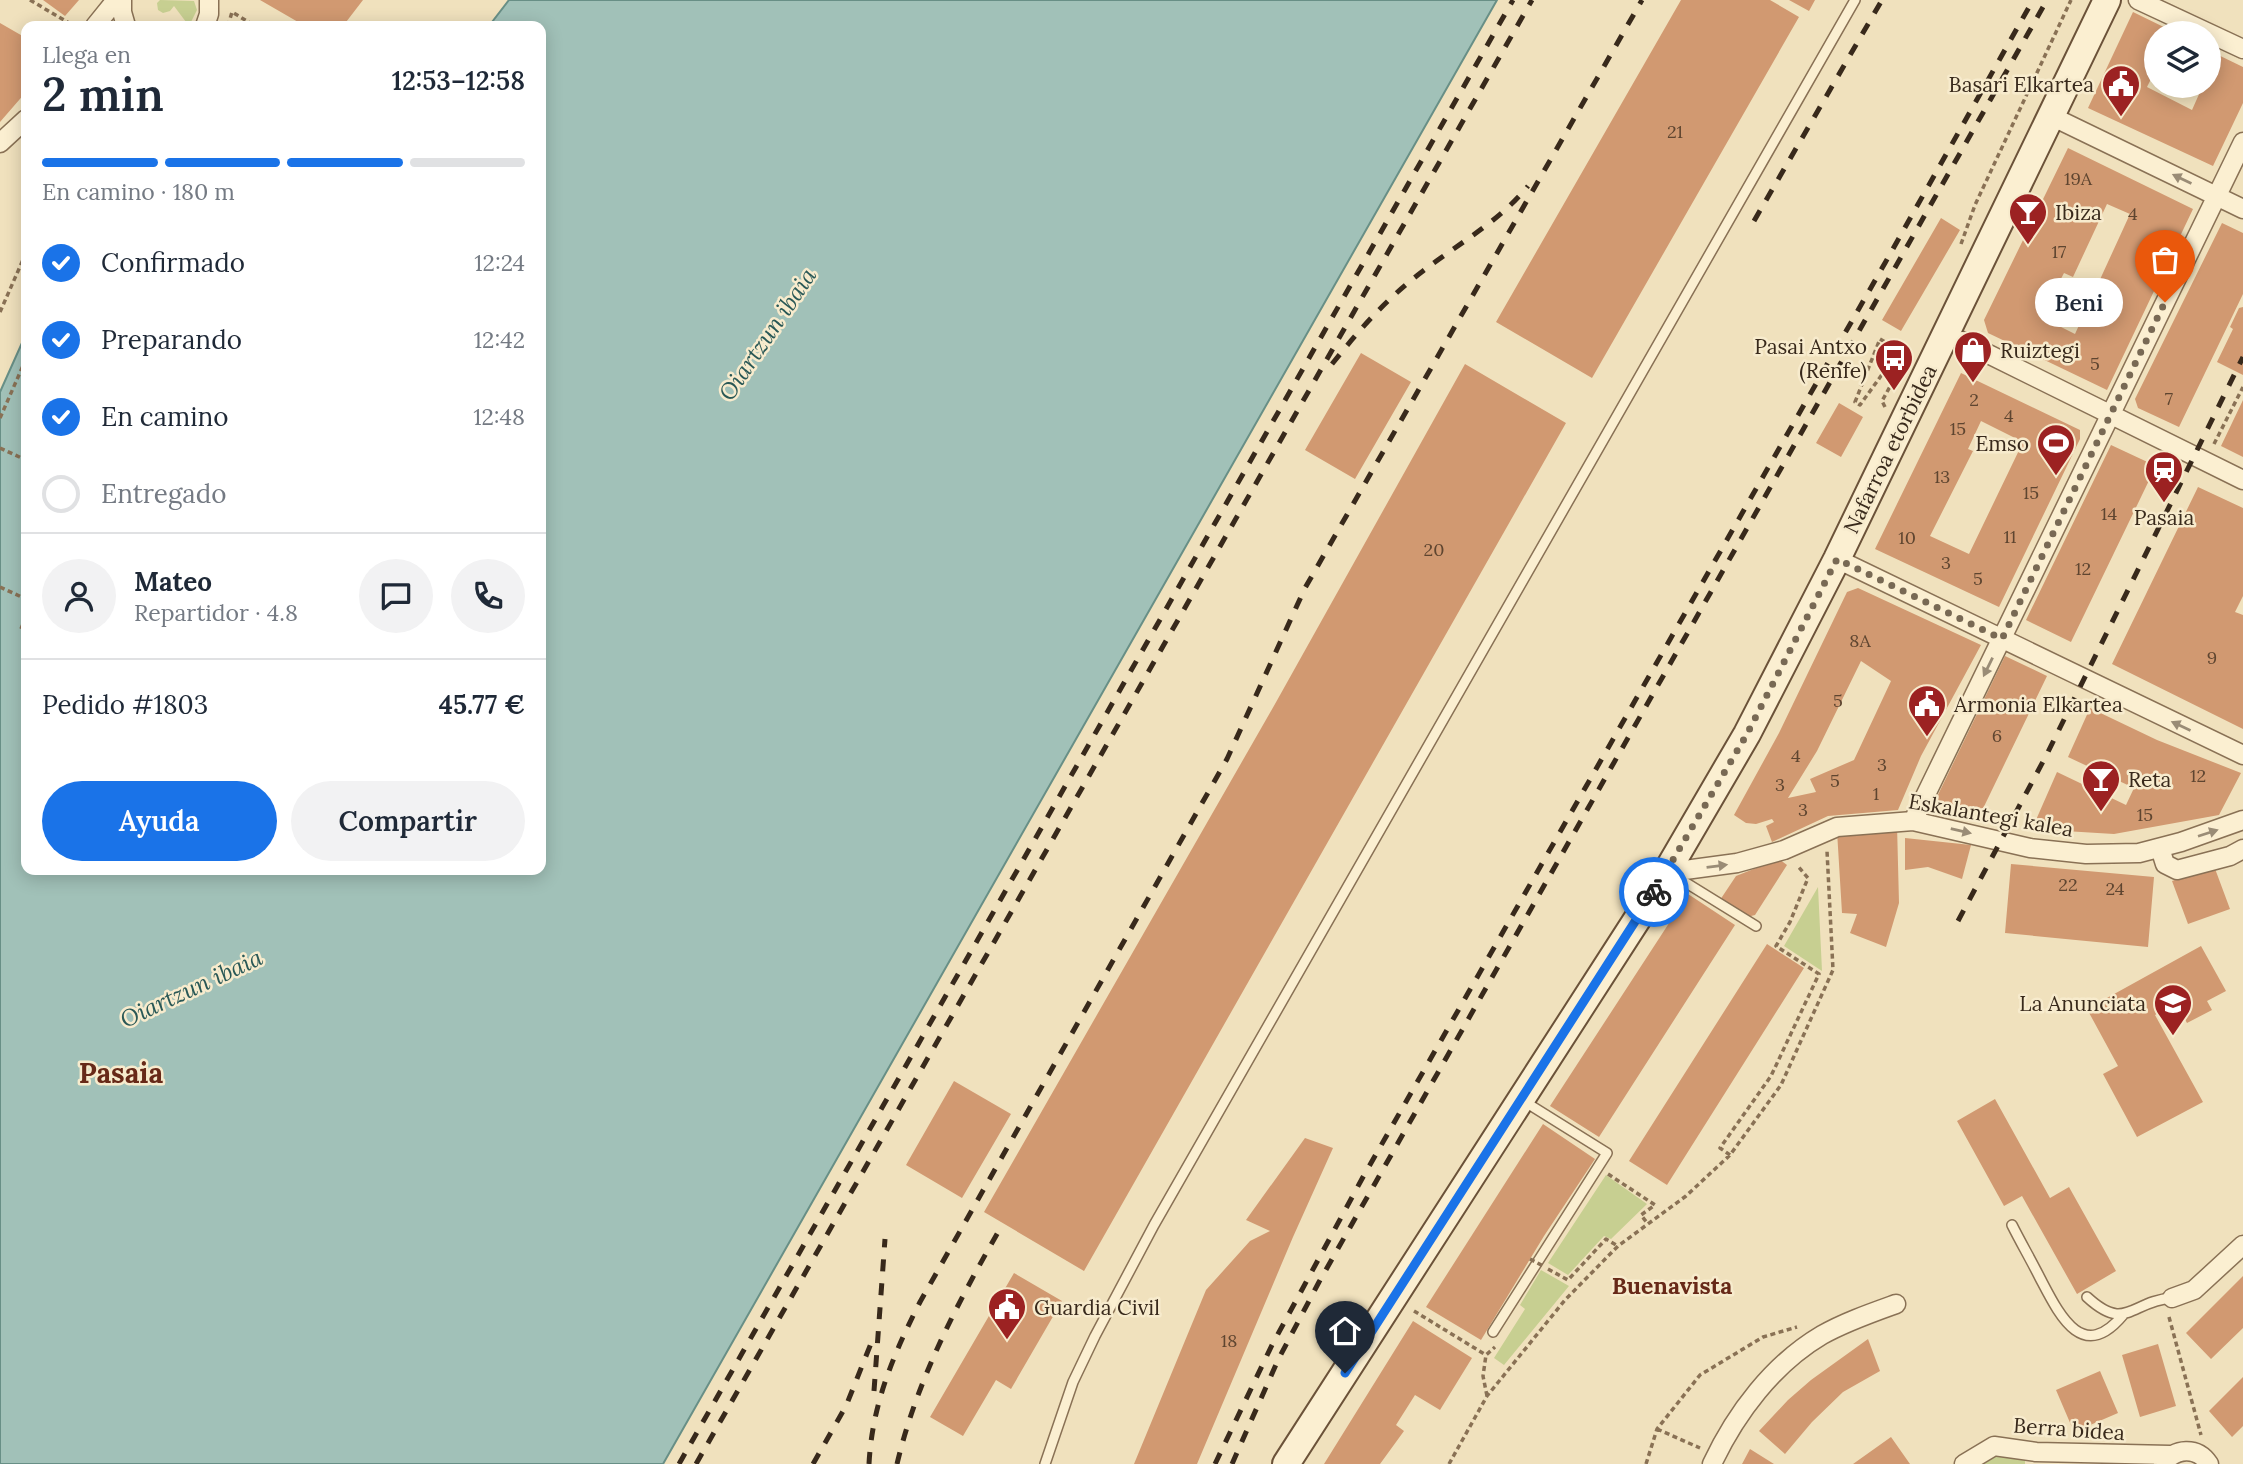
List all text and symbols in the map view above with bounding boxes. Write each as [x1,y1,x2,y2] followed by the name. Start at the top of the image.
[2144,21,2221,98] map controls
[2144,21,2221,98] button: layers
[42,40,131,69] text: Llega en
[2100,63,2142,118] public building icon: Basari Elkartea
[392,64,525,97] text: 12:53–12:58
[42,65,164,124] text: 2 min
[1949,71,2094,98] place label: Basari Elkartea
[1667,120,1683,143] house number: 21
[2064,167,2093,190] house number: 19A
[2171,174,2192,185] one-way arrow
[42,177,235,206] text: En camino · 180 m
[2007,191,2049,246] bar icon: Ibiza
[2055,199,2102,226] place label: Ibiza
[2128,202,2138,225] house number: 4
[2135,230,2195,302] pin
[2052,240,2066,263] house number: 17
[2146,241,2184,279] icon: bag
[42,244,80,282] icon: check
[101,246,245,279] text: Confirmado
[474,248,525,277] text: 12:24
[712,262,822,406] water label: Oiartzun ibaia
[2036,278,2123,326] callout: Beni
[2055,288,2103,317] text: Beni
[42,321,80,359] icon: check
[101,323,242,356] text: Preparando
[474,325,525,354] text: 12:42
[1952,329,1994,384] shop icon: Ruiztegi
[1754,333,1867,384] place label: Pasai Antxo (Renfe)
[1873,337,1915,392] bus stop icon: Pasai Antxo (Renfe)
[2000,337,2080,364] place label: Ruiztegi
[2090,352,2100,375] house number: 5
[1837,360,1943,538] street label: Nafarroa etorbidea
[2165,387,2173,410] house number: 7
[1969,388,1979,411] house number: 2
[42,398,80,436] icon: check
[101,400,229,433] text: En camino
[473,402,525,431] text: 12:48
[2004,404,2014,427] house number: 4
[1950,417,1966,440] house number: 15
[2035,422,2077,477] sports icon: Emso
[1975,430,2029,457] place label: Emso
[2143,449,2185,504] station icon: Pasaia
[1934,465,1950,488] house number: 13
[101,477,227,510] text: Entregado
[2023,481,2039,504] house number: 15
[2101,502,2117,525] house number: 14
[2134,504,2195,531] place label: Pasaia
[2003,525,2017,548] house number: 11
[1898,526,1916,549] house number: 10
[1424,538,1444,561] house number: 20
[1941,551,1951,574] house number: 3
[2075,557,2091,580] house number: 12
[42,559,116,633] button: person
[359,559,433,633] button: chat
[451,559,525,633] button: phone
[134,565,212,598] text: Mateo
[1973,567,1983,590] house number: 5
[134,598,298,627] text: Repartidor · 4.8
[1849,629,1871,652] house number: 8A
[2207,646,2217,669] house number: 9
[1983,656,1994,677] one-way arrow
[1906,683,1948,738] public building icon: Armonia Elkartea
[42,688,208,721] text: Pedido #1803
[439,688,525,721] text: 45.77 €
[1833,689,1843,712] house number: 5
[1953,691,2123,718] place label: Armonia Elkartea
[2171,720,2191,732] one-way arrow
[1992,724,2002,747] house number: 6
[1791,744,1801,767] house number: 4
[1877,753,1887,776] house number: 3
[2080,758,2122,813] bar icon: Reta
[2190,764,2206,787] house number: 12
[2128,766,2171,793] place label: Reta
[1830,769,1840,792] house number: 5
[1775,773,1785,796] house number: 3
[42,781,277,861] button: Ayuda
[291,781,525,861] button: Compartir
[1873,782,1879,805] house number: 1
[1906,787,2076,843] street label: Eskalantegi kalea
[1798,798,1808,821] house number: 3
[2137,803,2153,826] house number: 15
[1950,826,1972,837] one-way arrow
[2198,827,2219,838] one-way arrow
[1619,857,1689,927] courier
[1706,861,1728,872] one-way arrow
[1635,873,1673,911] icon: bike
[2058,873,2078,896] house number: 22
[2105,877,2125,900] house number: 24
[115,942,267,1034] water label: Oiartzun ibaia
[2152,982,2194,1037] school or university icon: La Anunciata
[2019,990,2146,1017] place label: La Anunciata
[79,1055,164,1091] district label: Pasaia
[1612,1271,1732,1300] district label: Buenavista
[986,1286,1028,1341] public building icon: Guardia Civil
[1034,1294,1160,1321] place label: Guardia Civil
[1315,1301,1375,1373] pin
[1326,1312,1364,1350] icon: home
[1221,1329,1237,1352] house number: 18
[2012,1412,2126,1446] street label: Berra bidea

